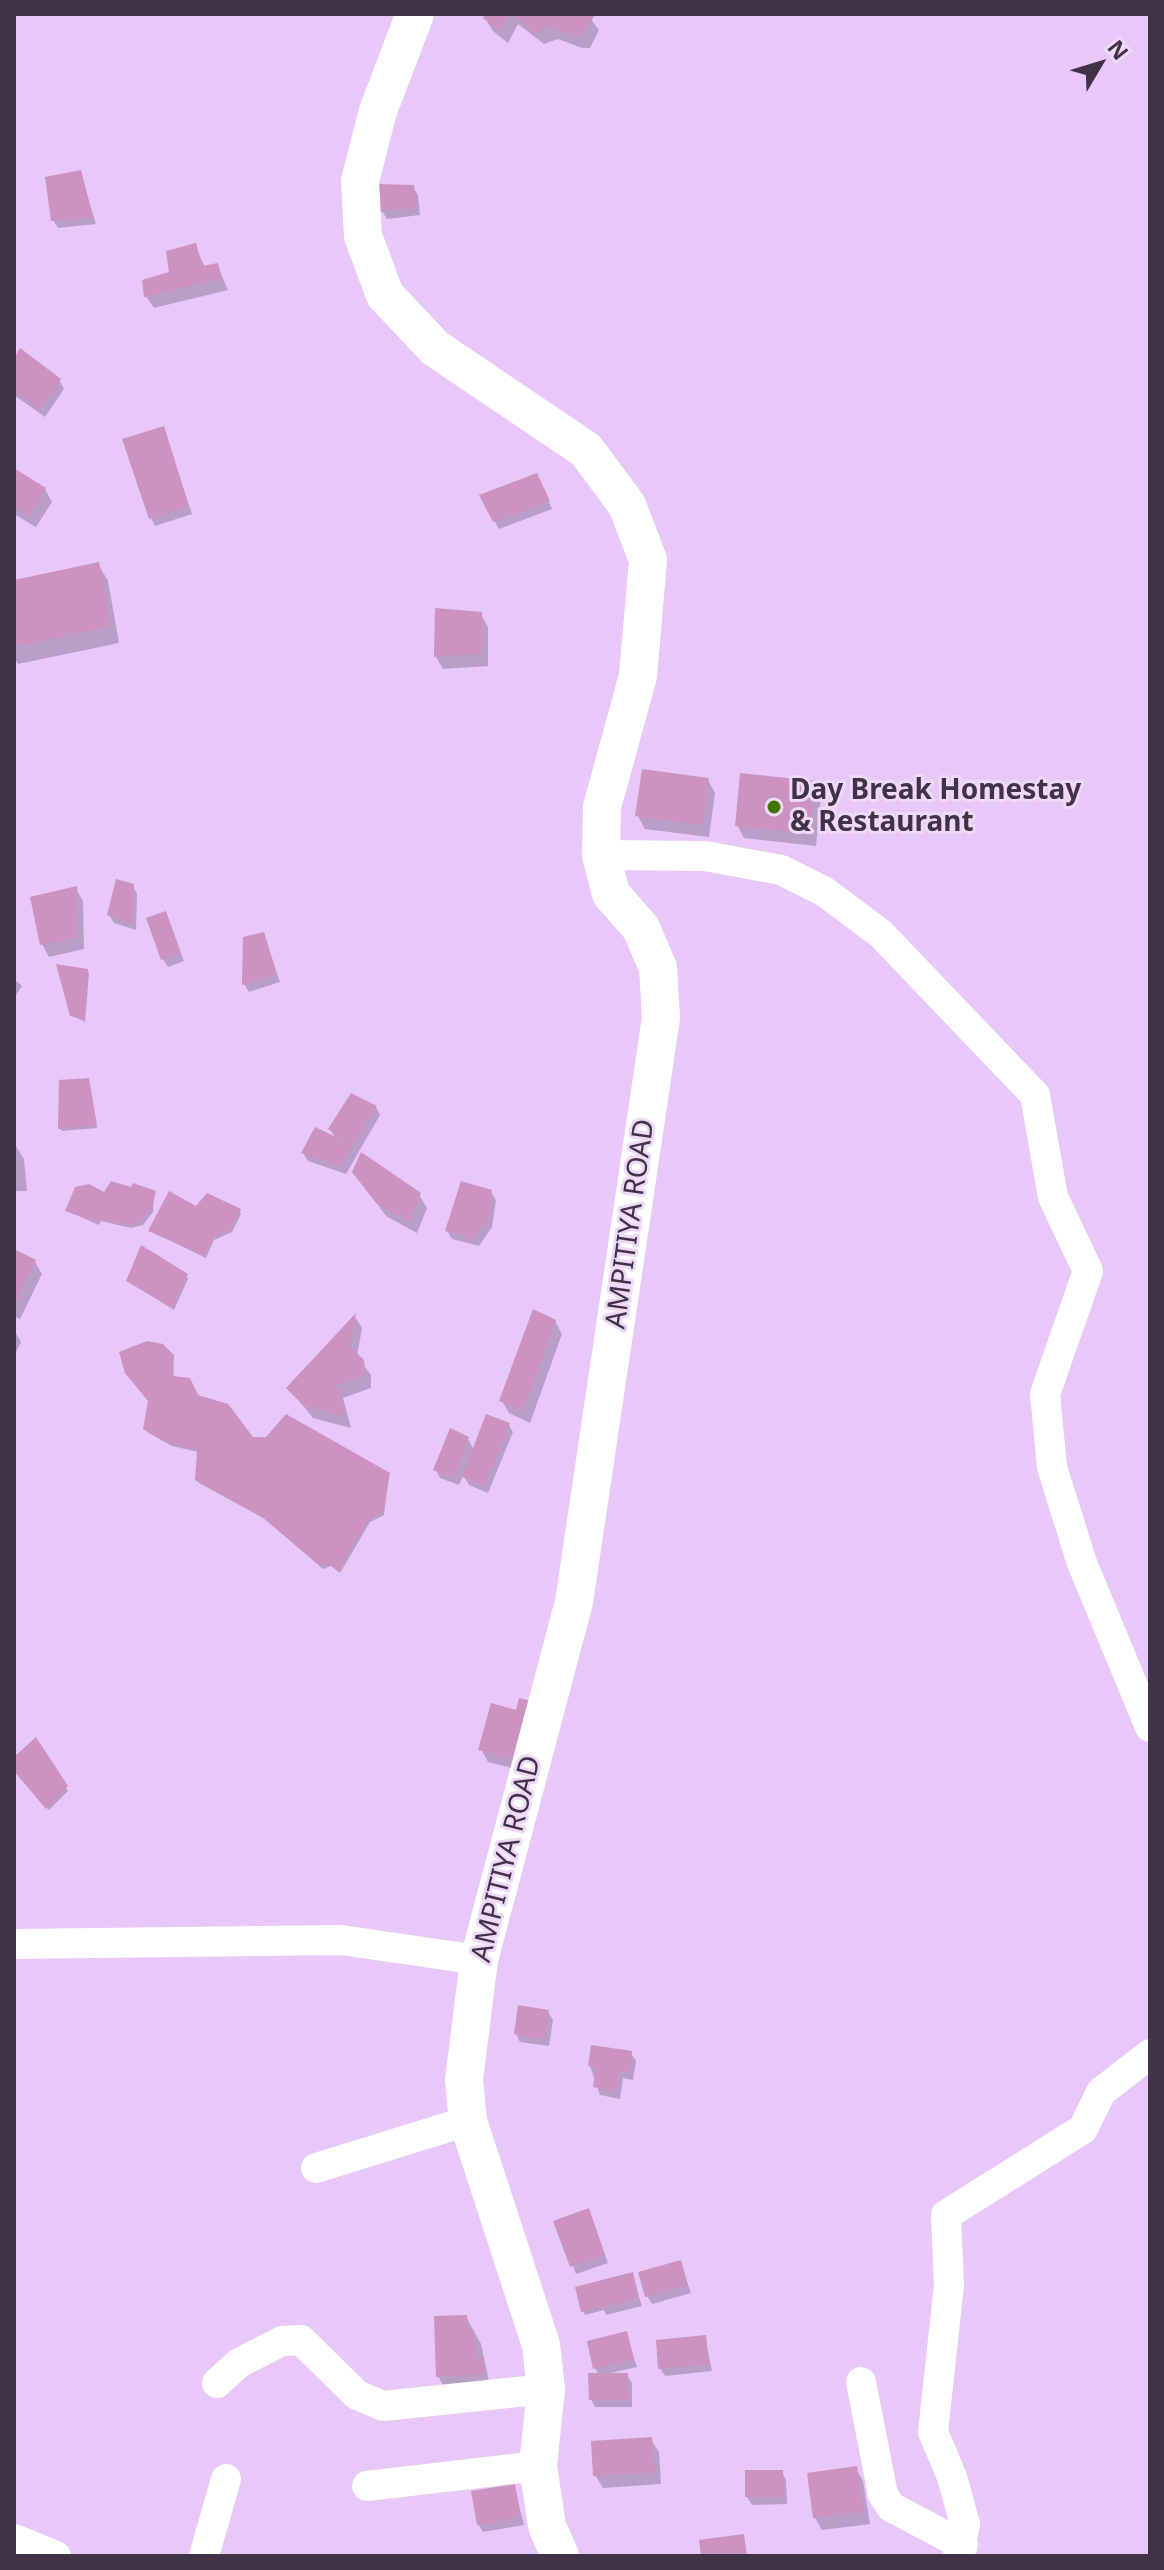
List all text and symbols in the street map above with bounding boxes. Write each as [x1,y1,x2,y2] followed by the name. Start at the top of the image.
[1060,24,1140,104] north arrow
[1102,33,1136,66] text: N
[790,774,1081,840] place label: Day Break Homestay & Restaurant
[765,798,783,816] marker: Day Break Homestay & Restaurant
[600,1117,662,1331] street label: AMPITIYA ROAD
[465,1752,549,1966] street label: AMPITIYA ROAD

